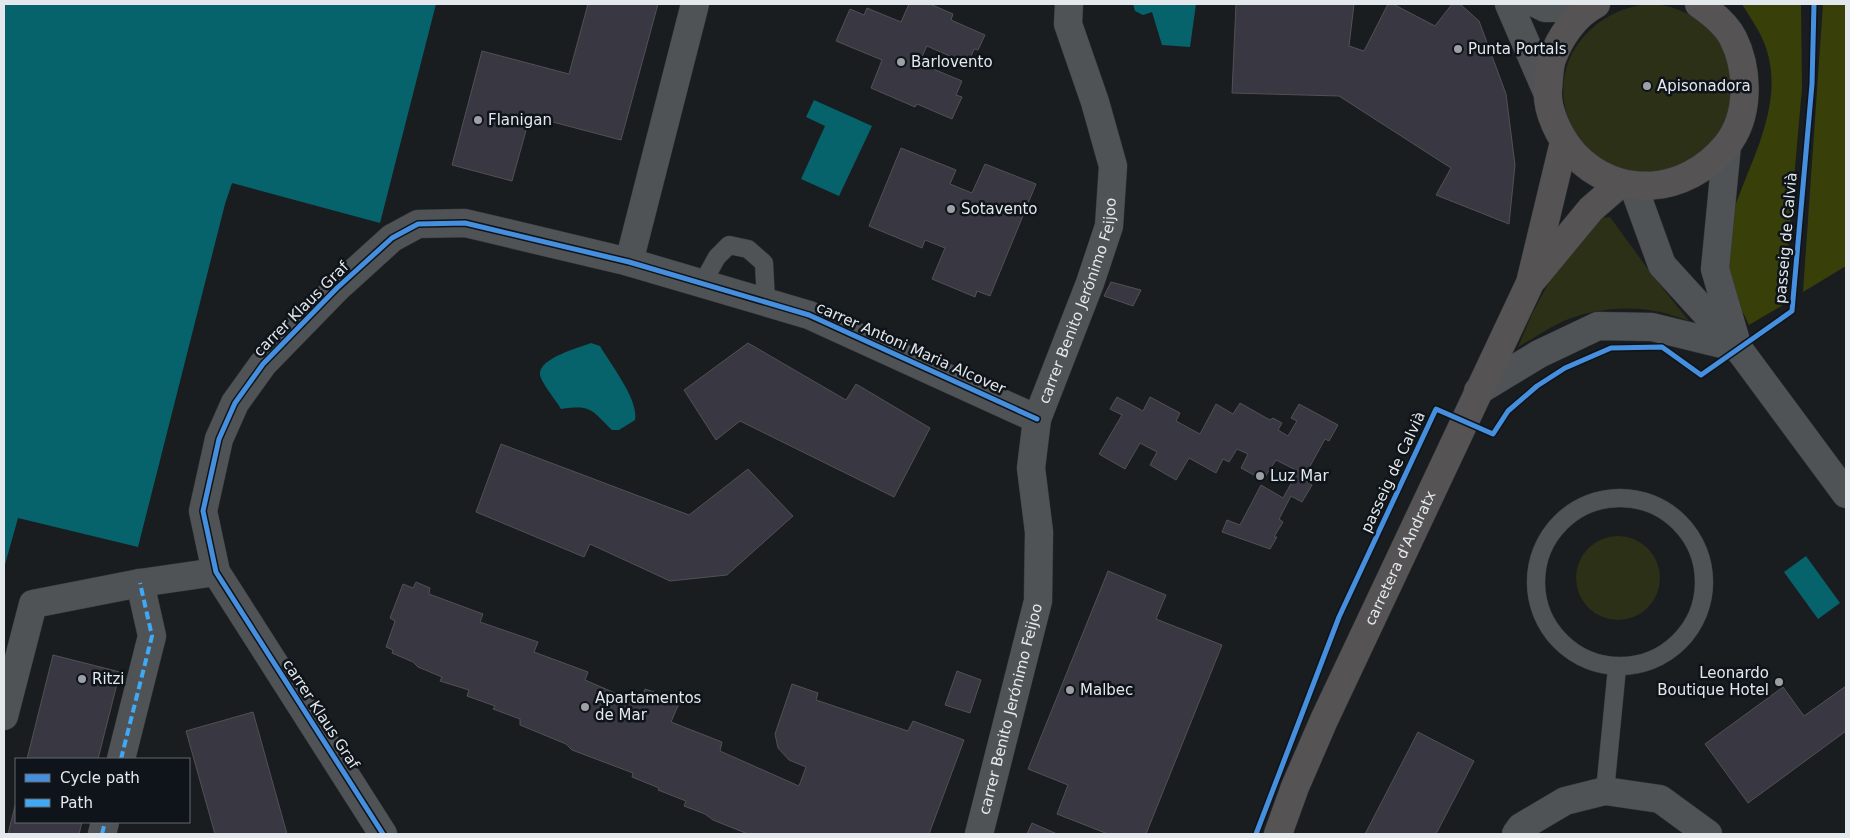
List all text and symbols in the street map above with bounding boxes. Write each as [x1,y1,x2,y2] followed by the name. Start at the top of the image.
[1468,40,1567,58] place label: Punta Portals
[1452,43,1464,55] marker: Punta Portals
[911,53,993,71] place label: Barlovento
[895,56,907,68] marker: Barlovento
[1657,77,1751,95] place label: Apisonadora
[1641,80,1653,92] marker: Apisonadora
[488,111,552,129] place label: Flanigan
[472,114,484,126] marker: Flanigan
[1771,172,1801,304] street label: passeig de Calvià
[1035,197,1120,406] street label: carrer Benito Jerónimo Feijoo
[961,200,1037,218] place label: Sotavento
[945,203,957,215] marker: Sotavento
[250,257,353,360] street label: carrer Klaus Graf
[814,298,1009,398] street label: carrer Antoni Maria Alcover
[1357,409,1429,535] street label: passeig de Calvià
[1270,467,1329,485] place label: Luz Mar
[1254,470,1266,482] marker: Luz Mar
[1361,488,1440,628] street label: carretera d'Andratx
[975,601,1046,816] street label: carrer Benito Jerónimo Feijoo
[279,656,363,773] street label: carrer Klaus Graf
[1657,664,1769,699] place label: Leonardo Boutique Hotel
[92,670,125,688] place label: Ritzi
[76,673,88,685] marker: Ritzi
[1773,676,1785,688] marker: Leonardo Boutique Hotel
[1080,681,1133,699] place label: Malbec
[1064,684,1076,696] marker: Malbec
[595,689,702,724] place label: Apartamentos de Mar
[579,701,591,713] marker: Apartamentos de Mar
[15,758,190,823] legend
[60,769,140,787] text: Cycle path
[60,794,93,812] text: Path

